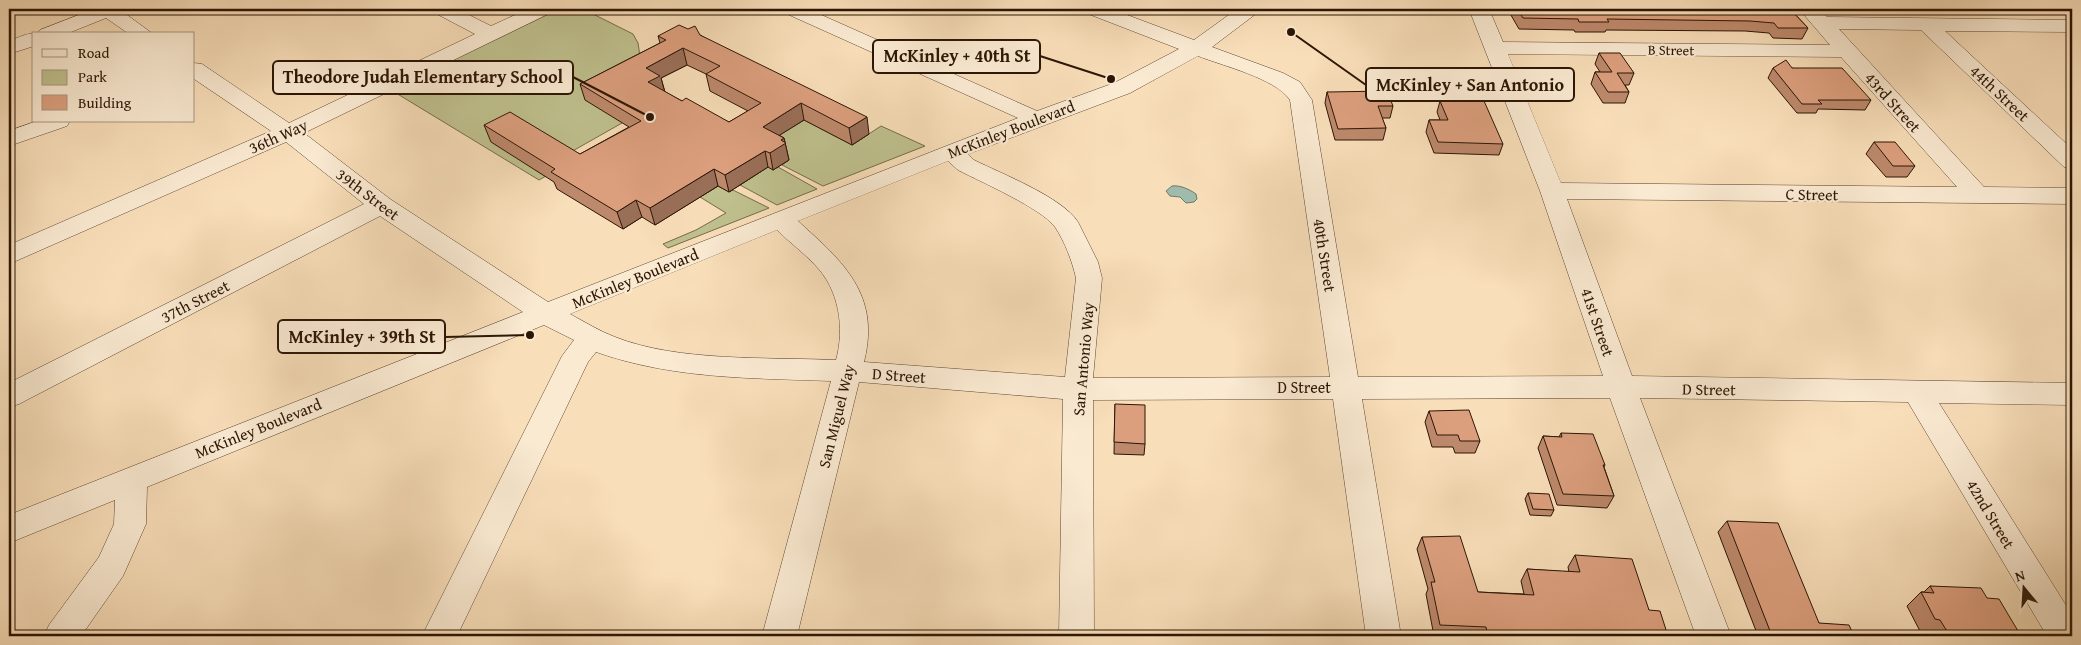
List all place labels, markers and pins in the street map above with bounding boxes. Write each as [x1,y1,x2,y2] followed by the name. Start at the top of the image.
[873,40,1040,73] callout: McKinley + 40th St
[273,61,573,94] callout: Theodore Judah Elementary School
[1366,68,1574,101] callout: McKinley + San Antonio
[278,320,445,353] callout: McKinley + 39th St

